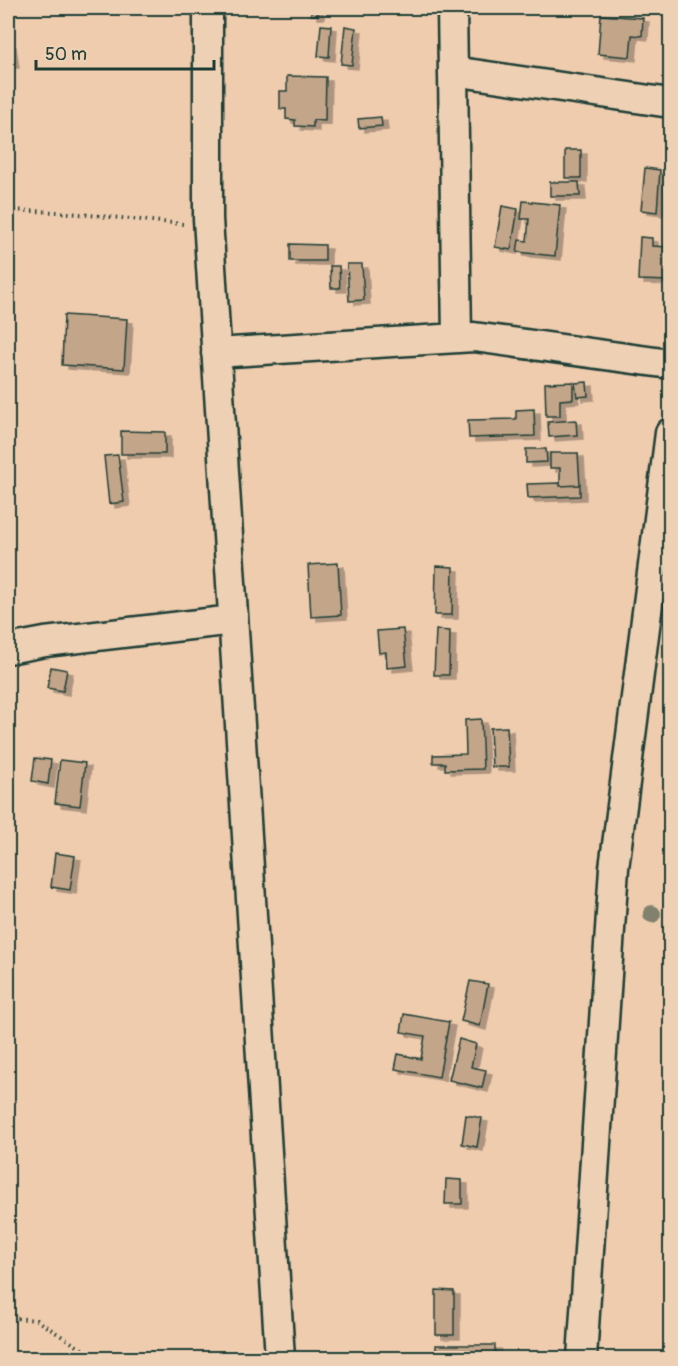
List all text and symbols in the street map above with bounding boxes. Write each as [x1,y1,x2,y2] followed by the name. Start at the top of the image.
[36,33,214,71] scale bar
[45,43,87,66] text: 50 m

